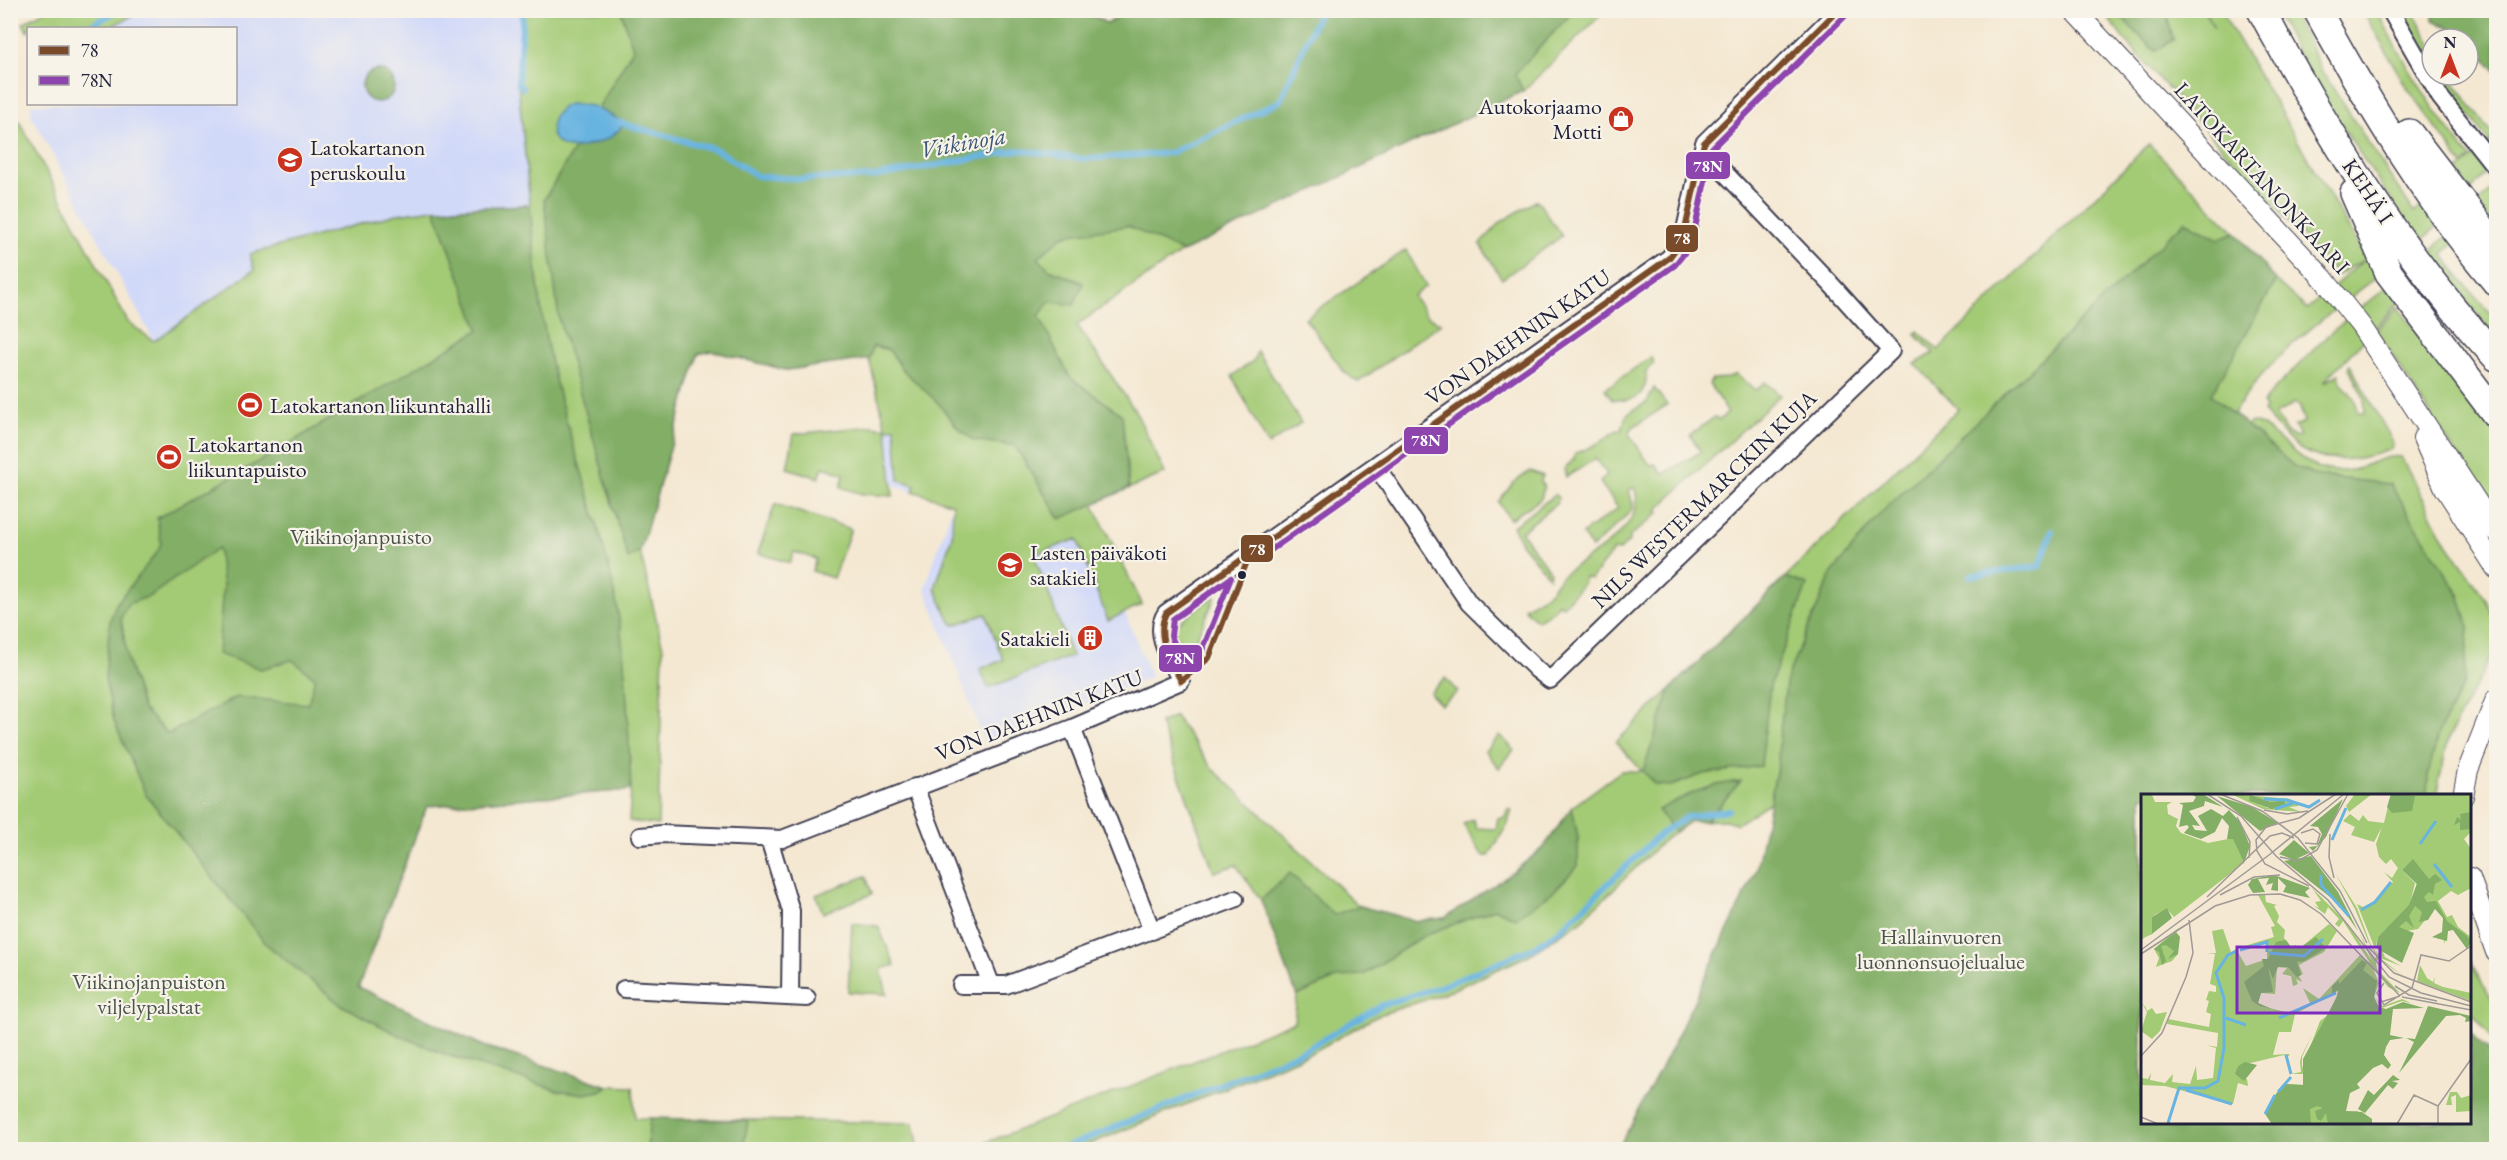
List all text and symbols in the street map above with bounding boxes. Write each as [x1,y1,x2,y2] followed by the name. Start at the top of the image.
[27,27,237,105] legend
[2420,27,2480,87] north arrow
[2444,32,2457,53] text: N
[81,39,98,62] text: 78
[81,69,113,92] text: 78N
[2168,76,2356,281] street label: LATOKARTANONKAARI
[1478,92,1602,146] place label: Autokorjaamo Motti
[1606,104,1636,134] shop icon: Autokorjaamo Motti
[918,119,1008,165] water label: Viikinoja
[310,133,426,187] place label: Latokartanon peruskoulu
[275,145,305,175] school or university icon: Latokartanon peruskoulu
[1685,151,1731,180] line badge: 78N
[2336,153,2401,230] street label: KEHÄ I
[1693,156,1723,177] text: 78N
[1665,224,1699,253] line badge: 78
[1674,228,1690,249] text: 78
[1420,262,1617,412] street label: VON DAEHNIN KATU
[1585,383,1823,615] street label: NILS WESTERMARCKIN KUJA
[235,390,265,420] sports icon: Latokartanon liikuntahalli
[270,391,491,420] place label: Latokartanon liikuntahalli
[1403,426,1449,455] line badge: 78N
[188,430,307,484] place label: Latokartanon liikuntapuisto
[1411,430,1441,451] text: 78N
[154,442,184,472] sports icon: Latokartanon liikuntapuisto
[290,522,432,551] park label: Viikinojanpuisto
[1240,534,1274,563] line badge: 78
[1030,538,1167,592] place label: Lasten päiväkoti satakieli
[1249,539,1265,560] text: 78
[995,550,1025,580] school or university icon: Lasten päiväkoti satakieli
[1236,569,1248,581] unlabelled marker
[1075,623,1105,653] building icon: Satakieli
[1000,624,1070,653] place label: Satakieli
[1158,644,1203,673] line badge: 78N
[1165,648,1195,669] text: 78N
[931,662,1148,768] street label: VON DAEHNIN KATU
[2141,794,2471,1124] inset map
[1857,922,2025,976] park label: Hallainvuoren luonnonsuojelualue
[72,967,226,1021] park label: Viikinojanpuiston viljelypalstat

